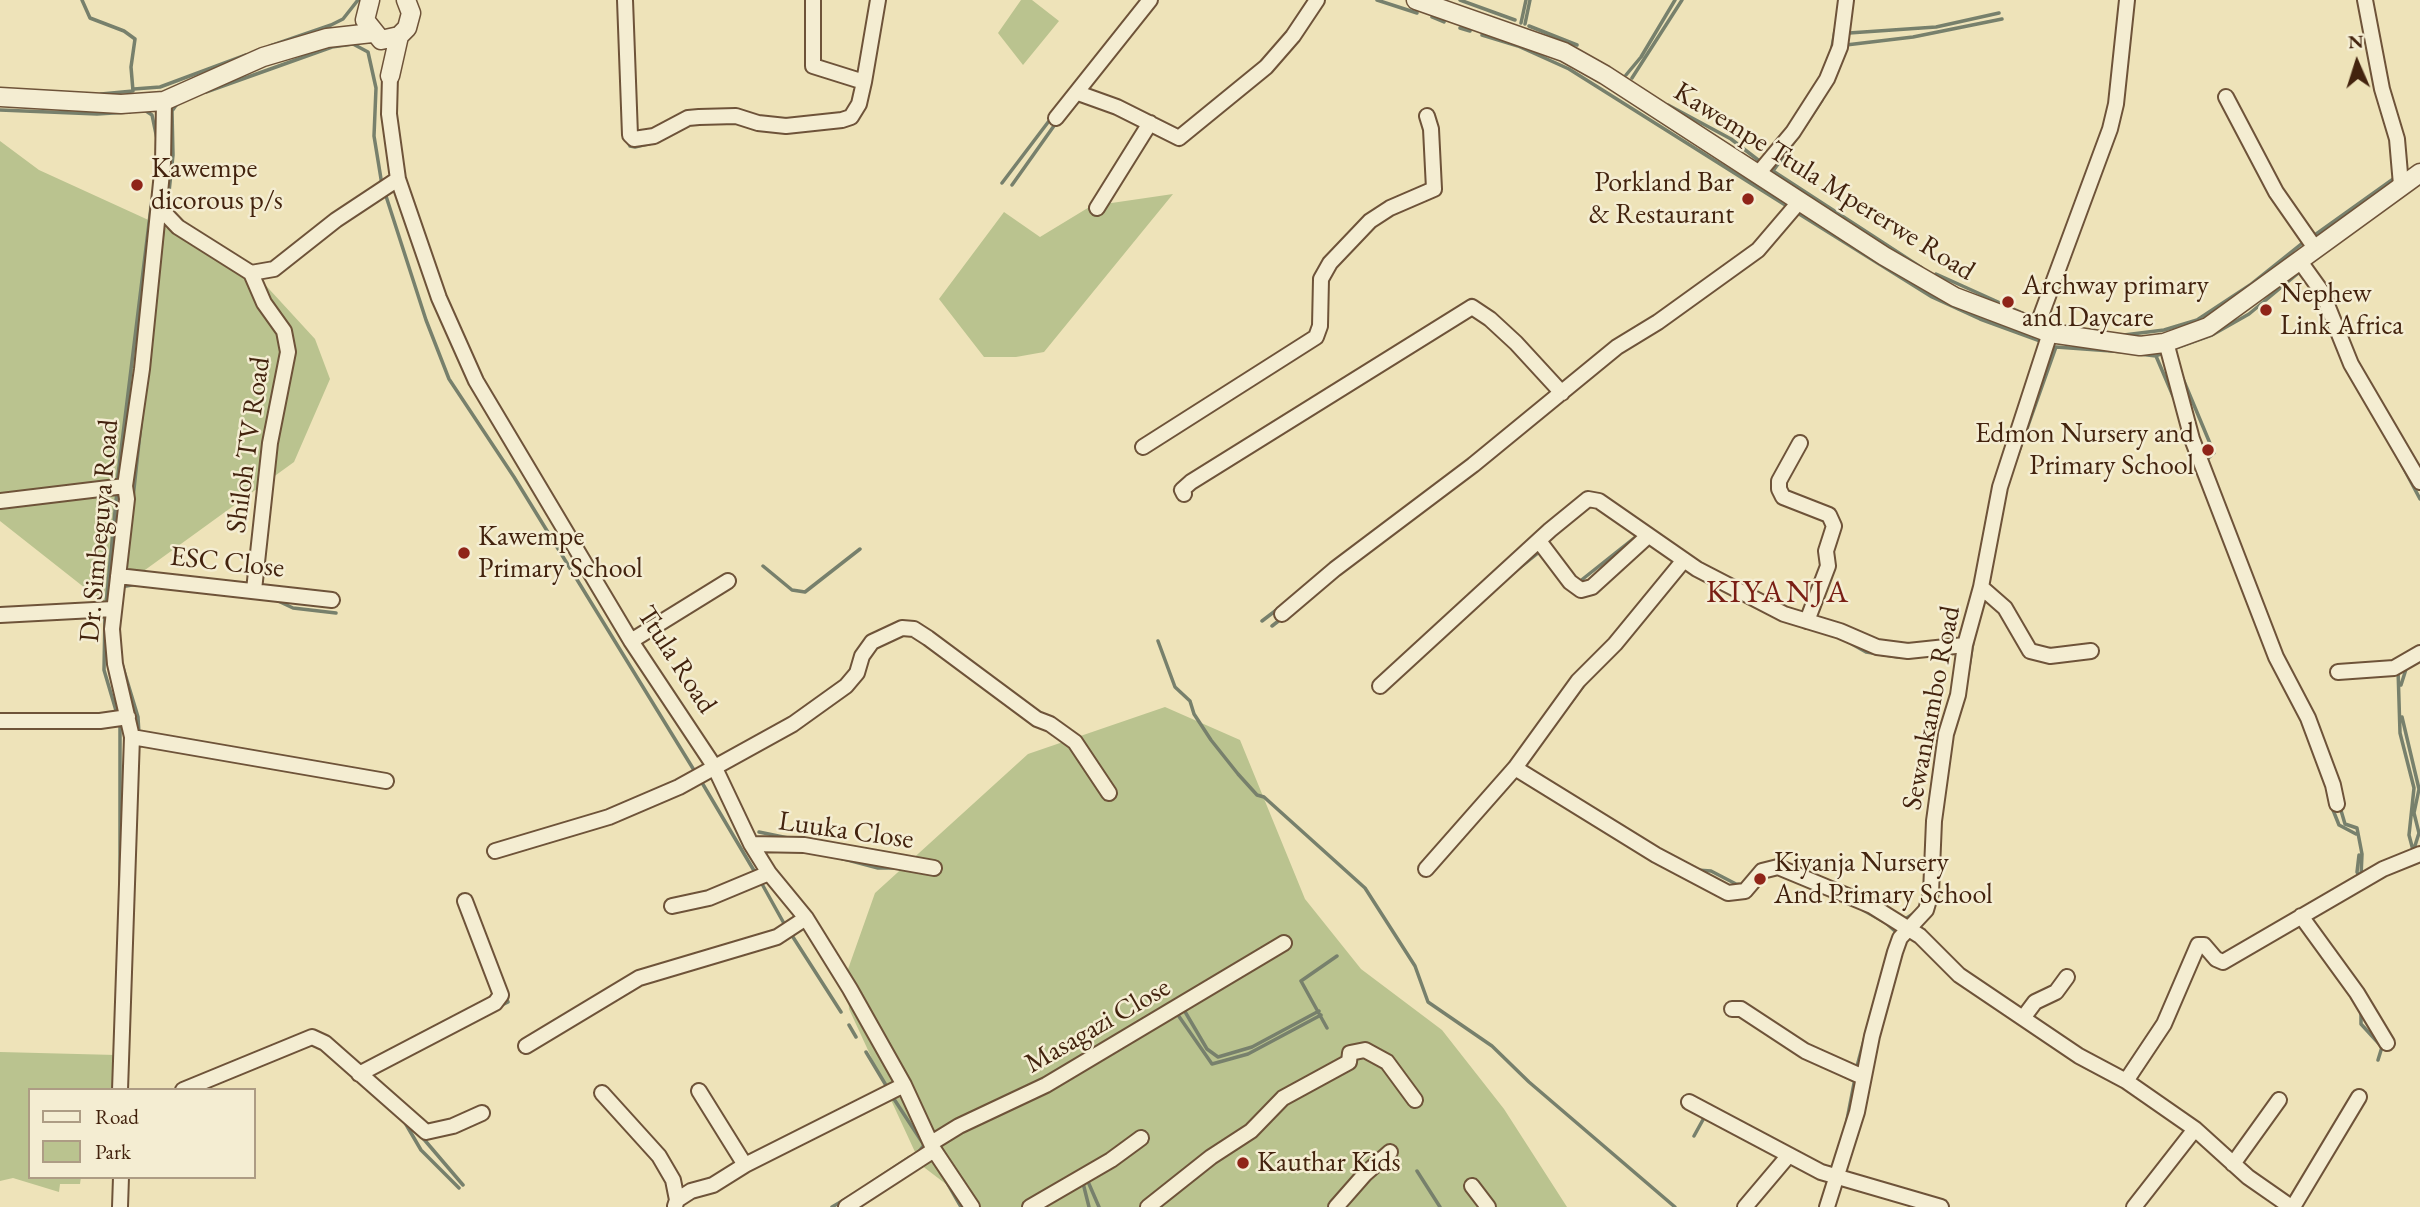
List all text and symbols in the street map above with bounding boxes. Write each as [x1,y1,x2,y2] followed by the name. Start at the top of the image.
[2322,28,2392,98] north arrow
[2348,29,2364,54] text: N
[1667,75,1981,289] street label: Kawempe Ttula Mpererwe Road
[151,152,283,218] place label: Kawempe dicorous p/s
[1588,166,1734,232] place label: Porkland Bar & Restaurant
[129,177,145,193] marker: Kawempe dicorous p/s
[1740,191,1756,207] marker: Porkland Bar & Restaurant
[2022,269,2209,335] place label: Archway primary and Daycare
[2280,277,2403,343] place label: Nephew Link Africa
[2000,294,2016,310] marker: Archway primary and Daycare
[2258,302,2274,318] marker: Nephew Link Africa
[220,355,278,535] street label: Shiloh TV Road
[1975,417,2194,483] place label: Edmon Nursery and Primary School
[74,418,126,644] street label: Dr. Simbeguya Road
[2200,442,2216,458] marker: Edmon Nursery and Primary School
[478,520,643,586] place label: Kawempe Primary School
[168,540,286,586] street label: ESC Close
[456,545,472,561] marker: Kawempe Primary School
[1707,574,1849,612] district label: KIYANJA
[629,600,723,720] street label: Ttula Road
[1896,603,1968,813] street label: Sewankambo Road
[776,805,916,857] street label: Luuka Close
[1774,846,1993,912] place label: Kiyanja Nursery And Primary School
[1752,871,1768,887] marker: Kiyanja Nursery And Primary School
[1019,971,1177,1081] street label: Masagazi Close
[28,1088,256,1179] legend
[95,1103,139,1130] text: Road
[95,1138,131,1165] text: Park
[1257,1146,1400,1180] place label: Kauthar Kids
[1235,1155,1251,1171] marker: Kauthar Kids

